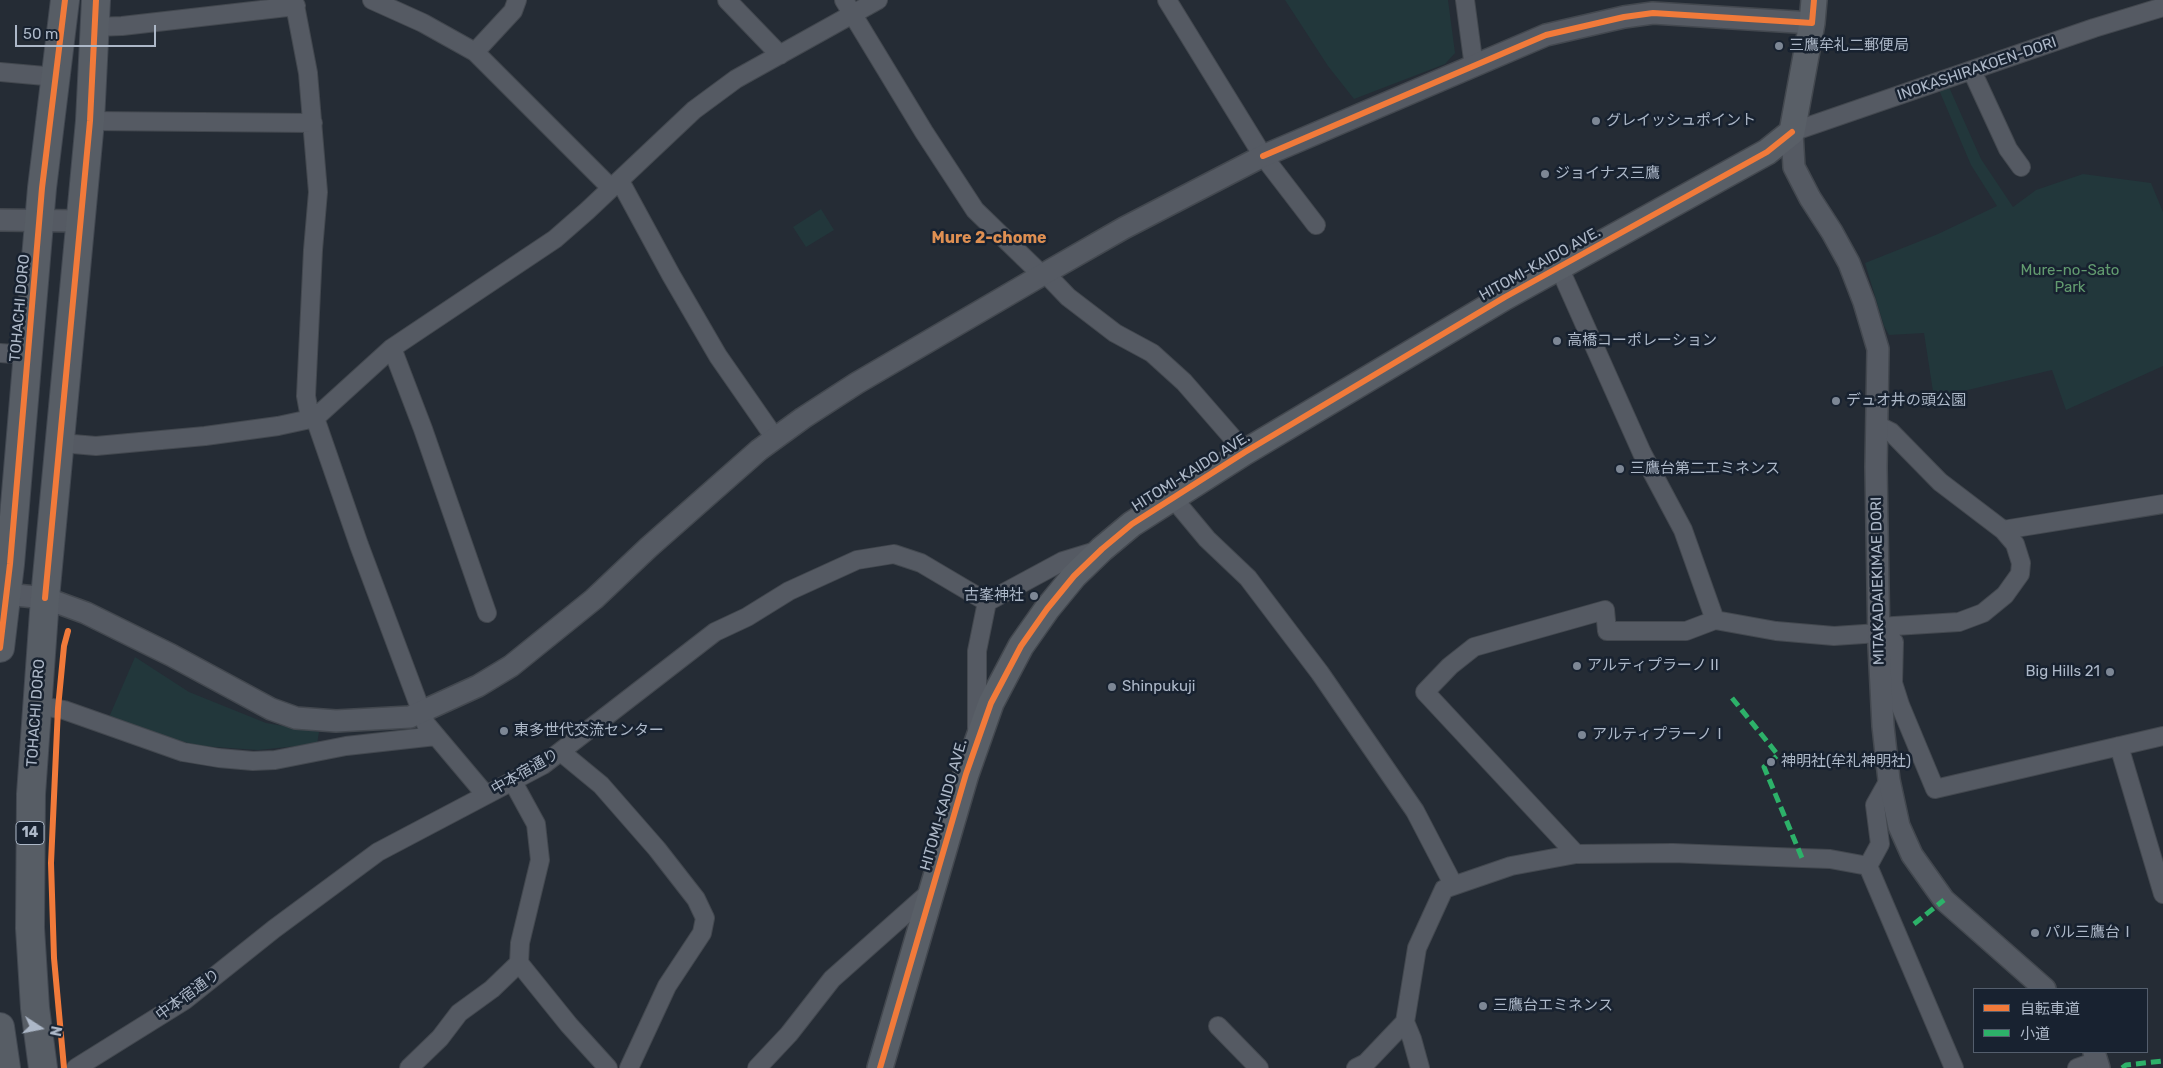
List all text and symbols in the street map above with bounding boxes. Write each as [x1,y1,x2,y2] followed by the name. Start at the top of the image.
[18,15,159,47] scale bar
[23,25,58,43] text: 50 m
[1895,33,2059,105] street label: INOKASHIRAKOEN-DORI
[1789,37,1909,55] place label: 三鷹牟礼二郵便局
[1773,40,1785,52] marker: 三鷹牟礼二郵便局
[1606,112,1756,130] place label: グレイッシュポイント
[1590,115,1602,127] marker: グレイッシュポイント
[1555,165,1660,183] place label: ジョイナス三鷹
[1539,168,1551,180] marker: ジョイナス三鷹
[1476,223,1604,305] street label: HITOMI-KAIDO AVE.
[931,228,1047,248] district label: Mure 2-chome
[6,253,34,363] street label: TOHACHI DORO
[2021,262,2119,297] park label: Mure-no-Sato Park
[1567,332,1717,350] place label: 高橋コーポレーション
[1551,335,1563,347] marker: 高橋コーポレーション
[1846,392,1966,410] place label: デュオ井の頭公園
[1830,395,1842,407] marker: デュオ井の頭公園
[1129,428,1253,516] street label: HITOMI-KAIDO AVE.
[1630,460,1780,478] place label: 三鷹台第二エミネンス
[1614,463,1626,475] marker: 三鷹台第二エミネンス
[1868,497,1888,665] street label: MITAKADAIEKIMAE DORI
[964,587,1024,605] place label: 古峯神社
[1028,590,1040,602] marker: 古峯神社
[1587,657,1722,675] place label: アルティプラーノⅡ
[23,658,49,768] street label: TOHACHI DORO
[1571,660,1583,672] marker: アルティプラーノⅡ
[2026,663,2100,681] place label: Big Hills 21
[2104,666,2116,678] marker: Big Hills 21
[1122,678,1195,696] place label: Shinpukuji
[1106,681,1118,693] marker: Shinpukuji
[514,722,664,740] place label: 東多世代交流センター
[498,725,510,737] marker: 東多世代交流センター
[1592,726,1727,744] place label: アルティプラーノⅠ
[1576,729,1588,741] marker: アルティプラーノⅠ
[917,737,971,873] street label: HITOMI-KAIDO AVE.
[488,745,562,799] street label: 中本宿通り
[1781,753,1911,771] place label: 神明社(牟礼神明社)
[1765,756,1777,768] marker: 神明社(牟礼神明社)
[16,821,44,844] road number: 14
[2045,924,2135,942] place label: パル三鷹台Ⅰ
[2029,927,2041,939] marker: パル三鷹台Ⅰ
[152,966,224,1024] street label: 中本宿通り
[1973,988,2148,1053] legend
[1493,997,1613,1015] place label: 三鷹台エミネンス
[1477,1000,1489,1012] marker: 三鷹台エミネンス
[2020,1000,2080,1018] text: 自転車道
[15,1003,65,1053] north arrow
[46,1024,65,1038] text: N
[2020,1025,2050,1043] text: 小道

